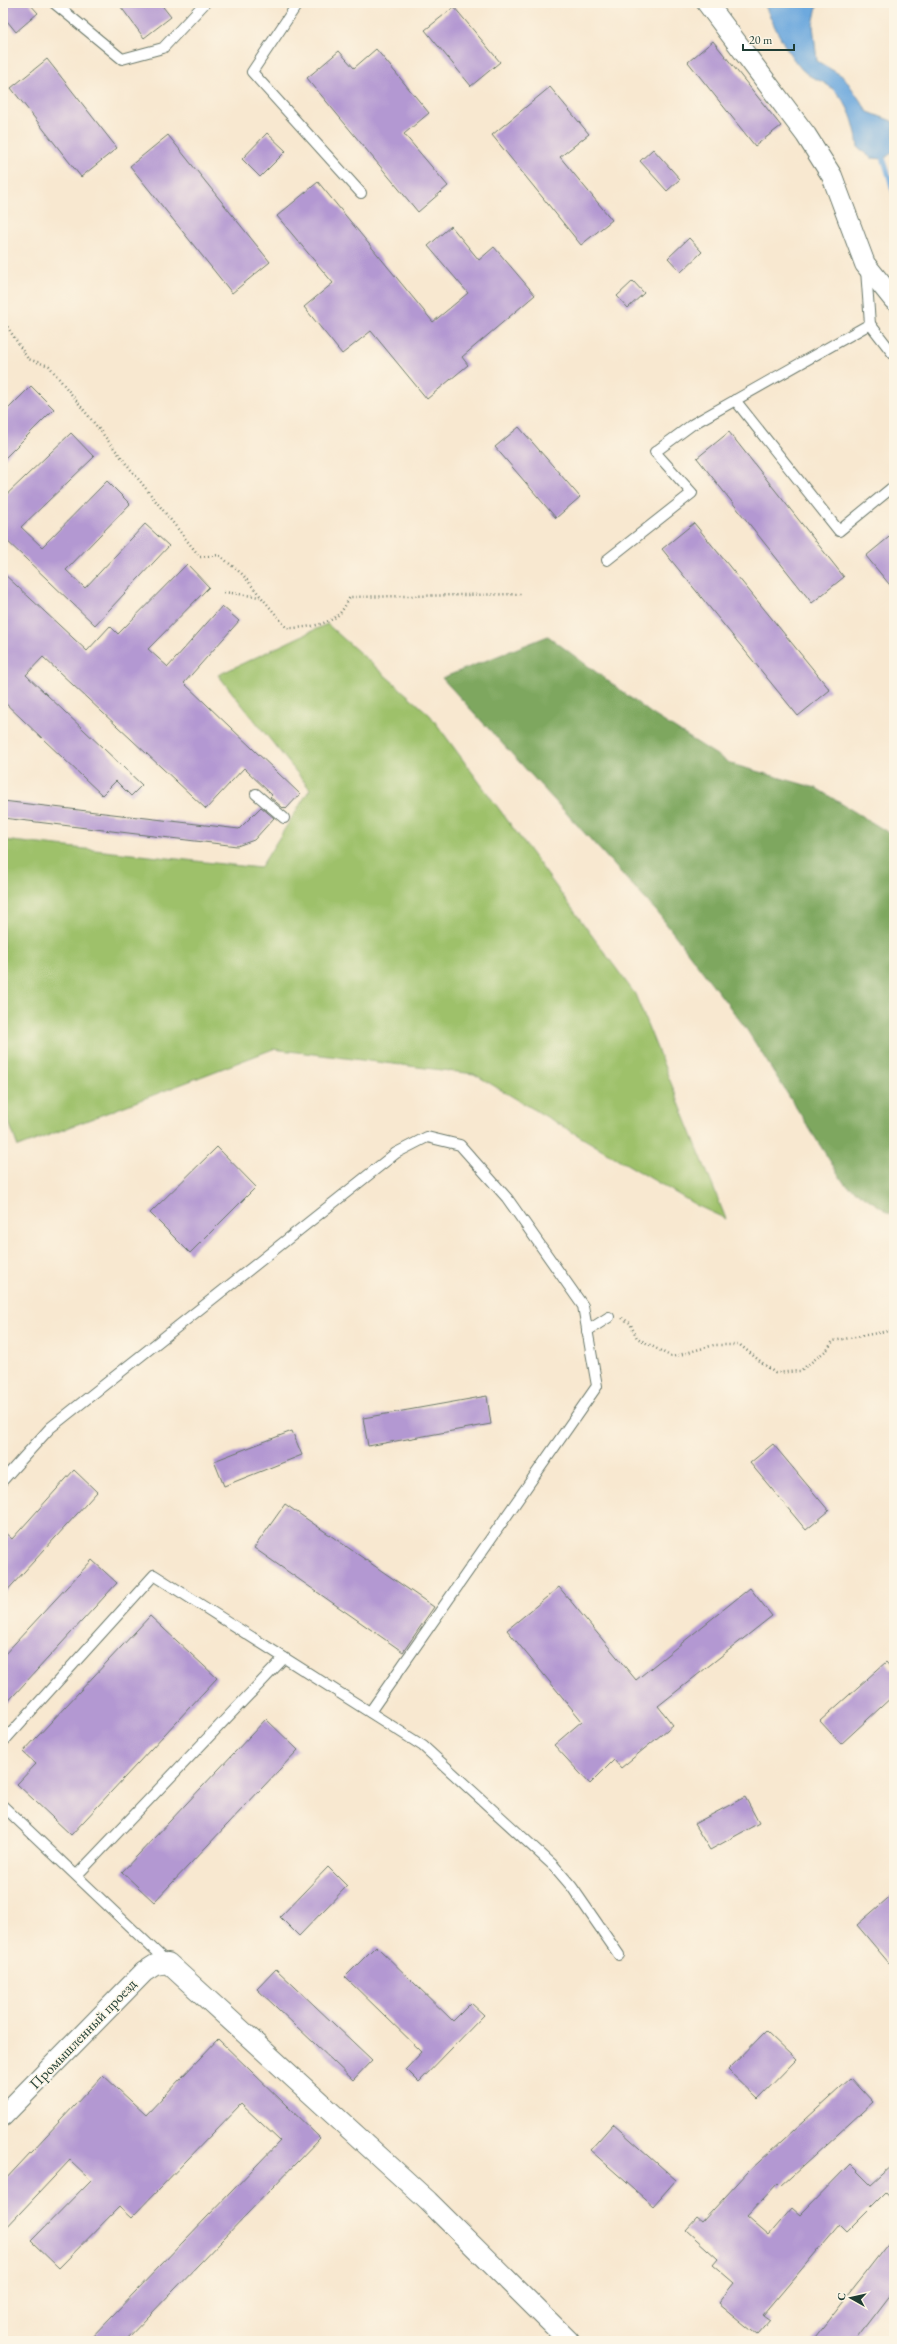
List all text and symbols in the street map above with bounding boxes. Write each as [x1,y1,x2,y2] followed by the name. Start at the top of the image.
[743,26,794,52] scale bar
[749,32,773,48] text: 20 m
[25,1974,140,2093] street label: Промышленный проезд
[831,2278,871,2318] north arrow
[834,2292,849,2301] text: С

